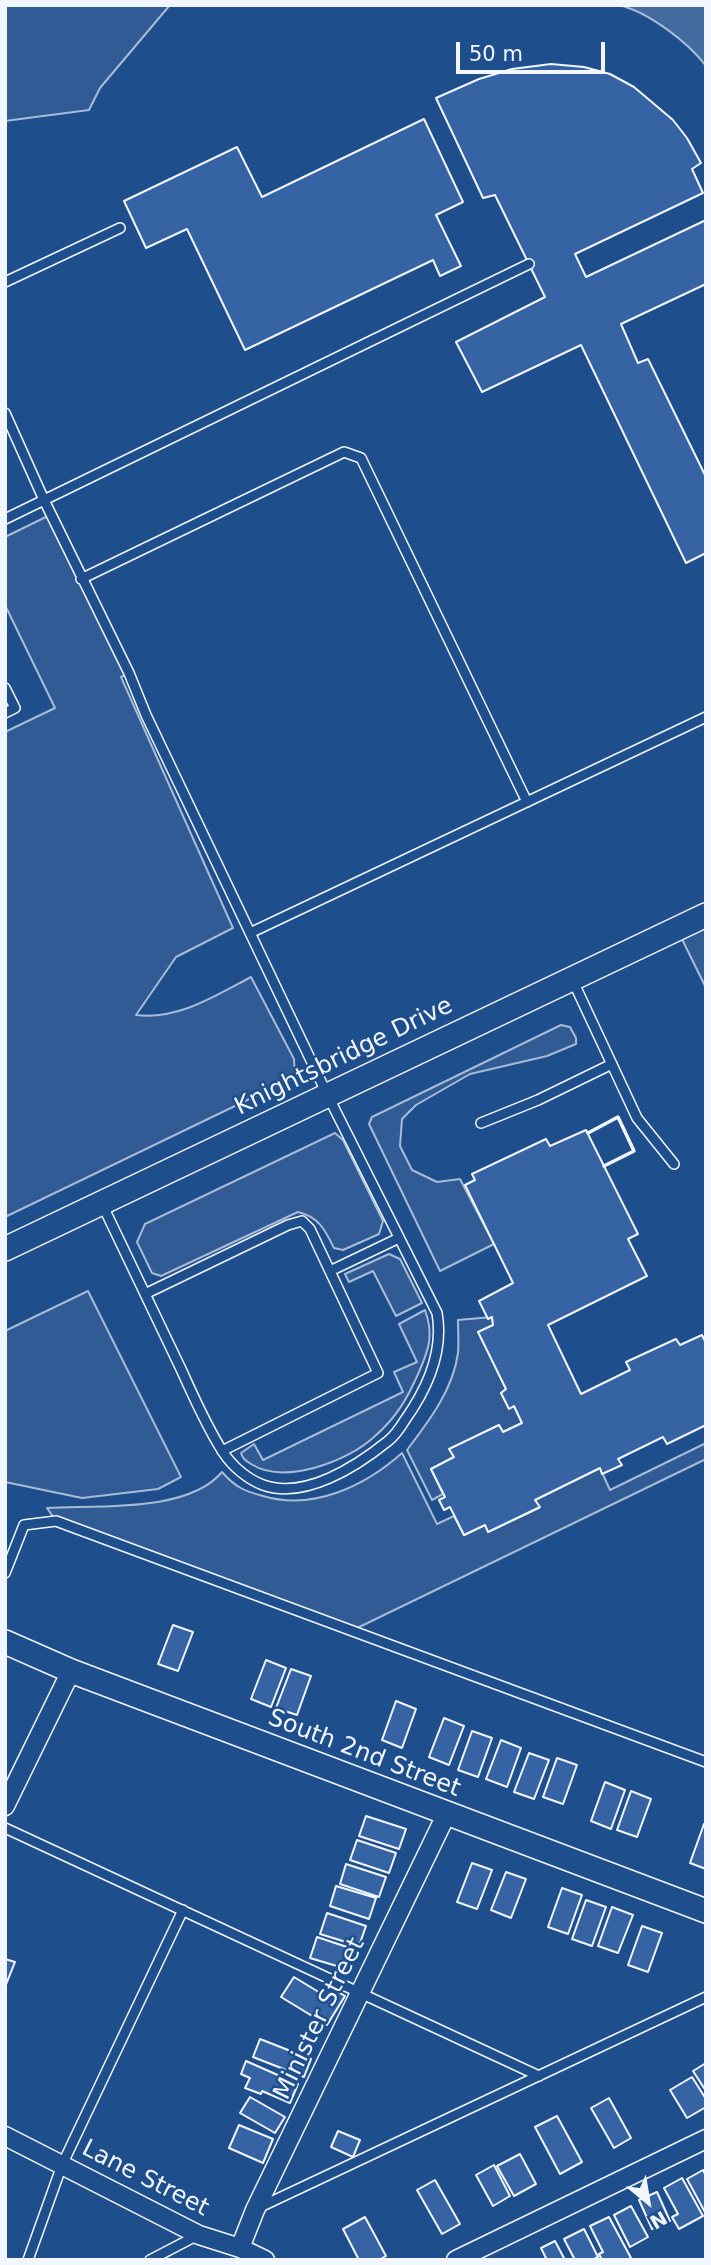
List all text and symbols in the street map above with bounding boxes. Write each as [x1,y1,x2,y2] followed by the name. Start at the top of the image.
[459,28,608,72] scale bar
[469,42,523,66] text: 50 m
[230,992,458,1122] street label: Knightsbridge Drive
[264,1704,464,1804] street label: South 2nd Street
[268,1933,372,2105] street label: Minister Street
[77,2135,213,2223] street label: Lane Street
[613,2167,683,2237] north arrow
[646,2207,671,2234] text: N

